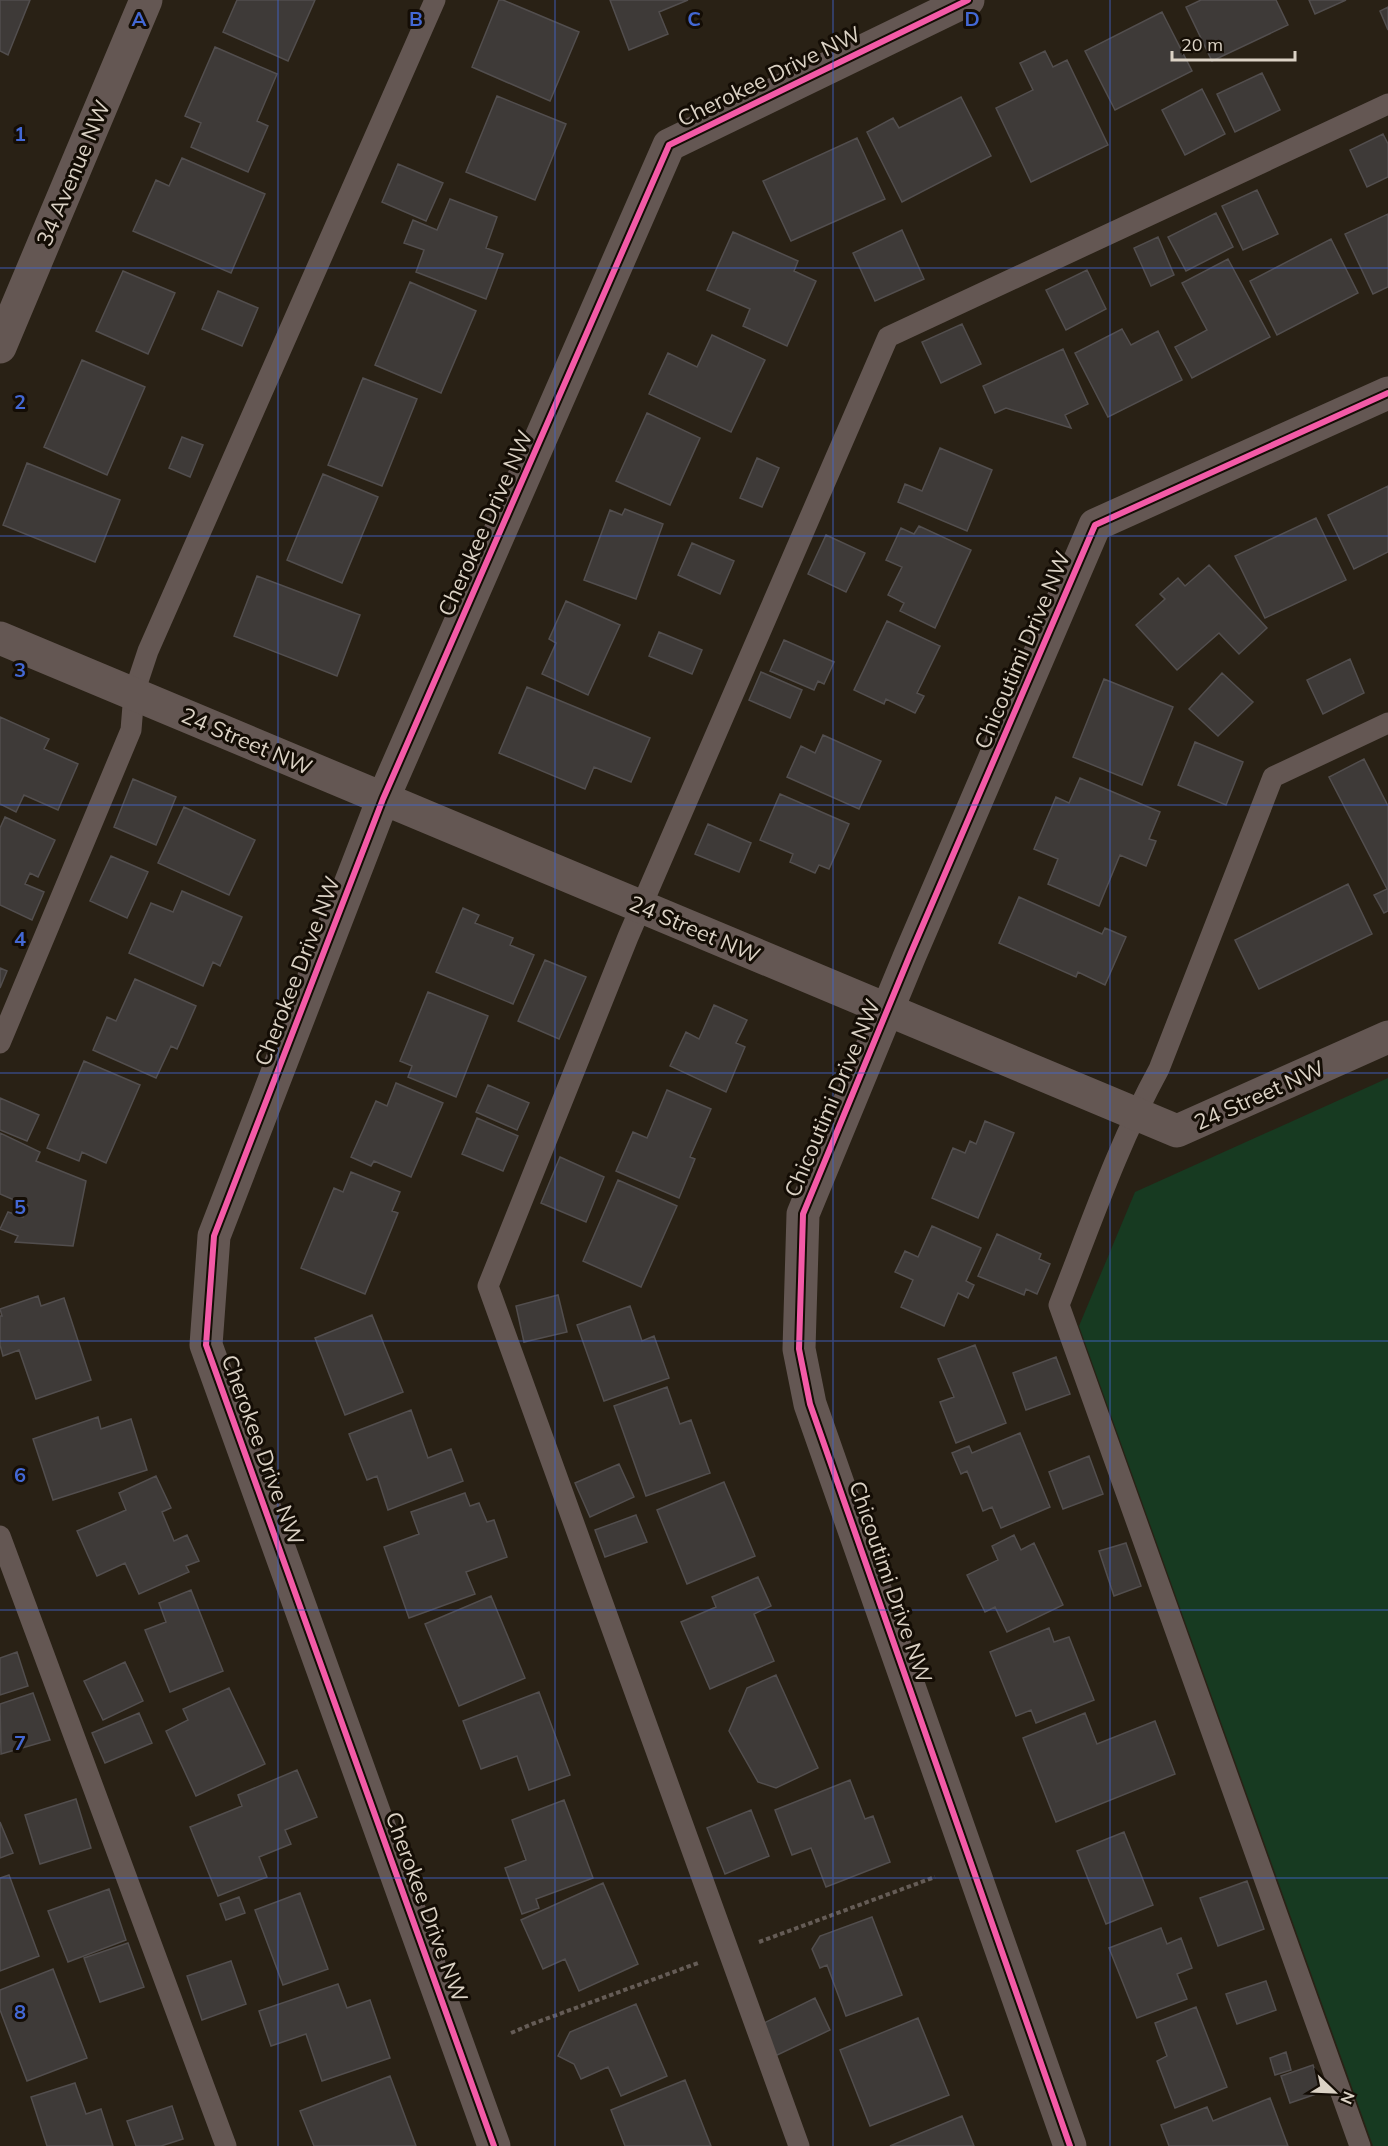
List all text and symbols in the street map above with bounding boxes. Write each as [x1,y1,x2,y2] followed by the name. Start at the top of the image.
[132,6,147,31] text: A
[409,6,423,31] text: B
[964,6,980,31] text: D
[673,20,865,132] street label: Cherokee Drive NW
[1172,24,1295,62] scale bar
[1181,33,1223,56] text: 20 m
[30,96,116,250] street label: 34 Avenue NW
[14,121,26,146] text: 1
[14,389,26,414] text: 2
[431,426,539,620] street label: Cherokee Drive NW
[968,547,1076,753] street label: Chicoutimi Drive NW
[14,657,26,682] text: 3
[177,701,317,781] street label: 24 Street NW
[248,872,346,1070] street label: Cherokee Drive NW
[625,889,765,969] street label: 24 Street NW
[14,926,26,951] text: 4
[778,995,886,1201] street label: Chicoutimi Drive NW
[1190,1054,1328,1136] street label: 24 Street NW
[14,1194,26,1219] text: 5
[215,1351,311,1549] street label: Cherokee Drive NW
[14,1462,26,1487] text: 6
[843,1477,939,1687] street label: Chicoutimi Drive NW
[14,1730,26,1755] text: 7
[379,1808,475,2006] street label: Cherokee Drive NW
[14,1999,26,2024] text: 8
[1304,2062,1364,2122] north arrow
[1336,2088,1359,2107] text: N

